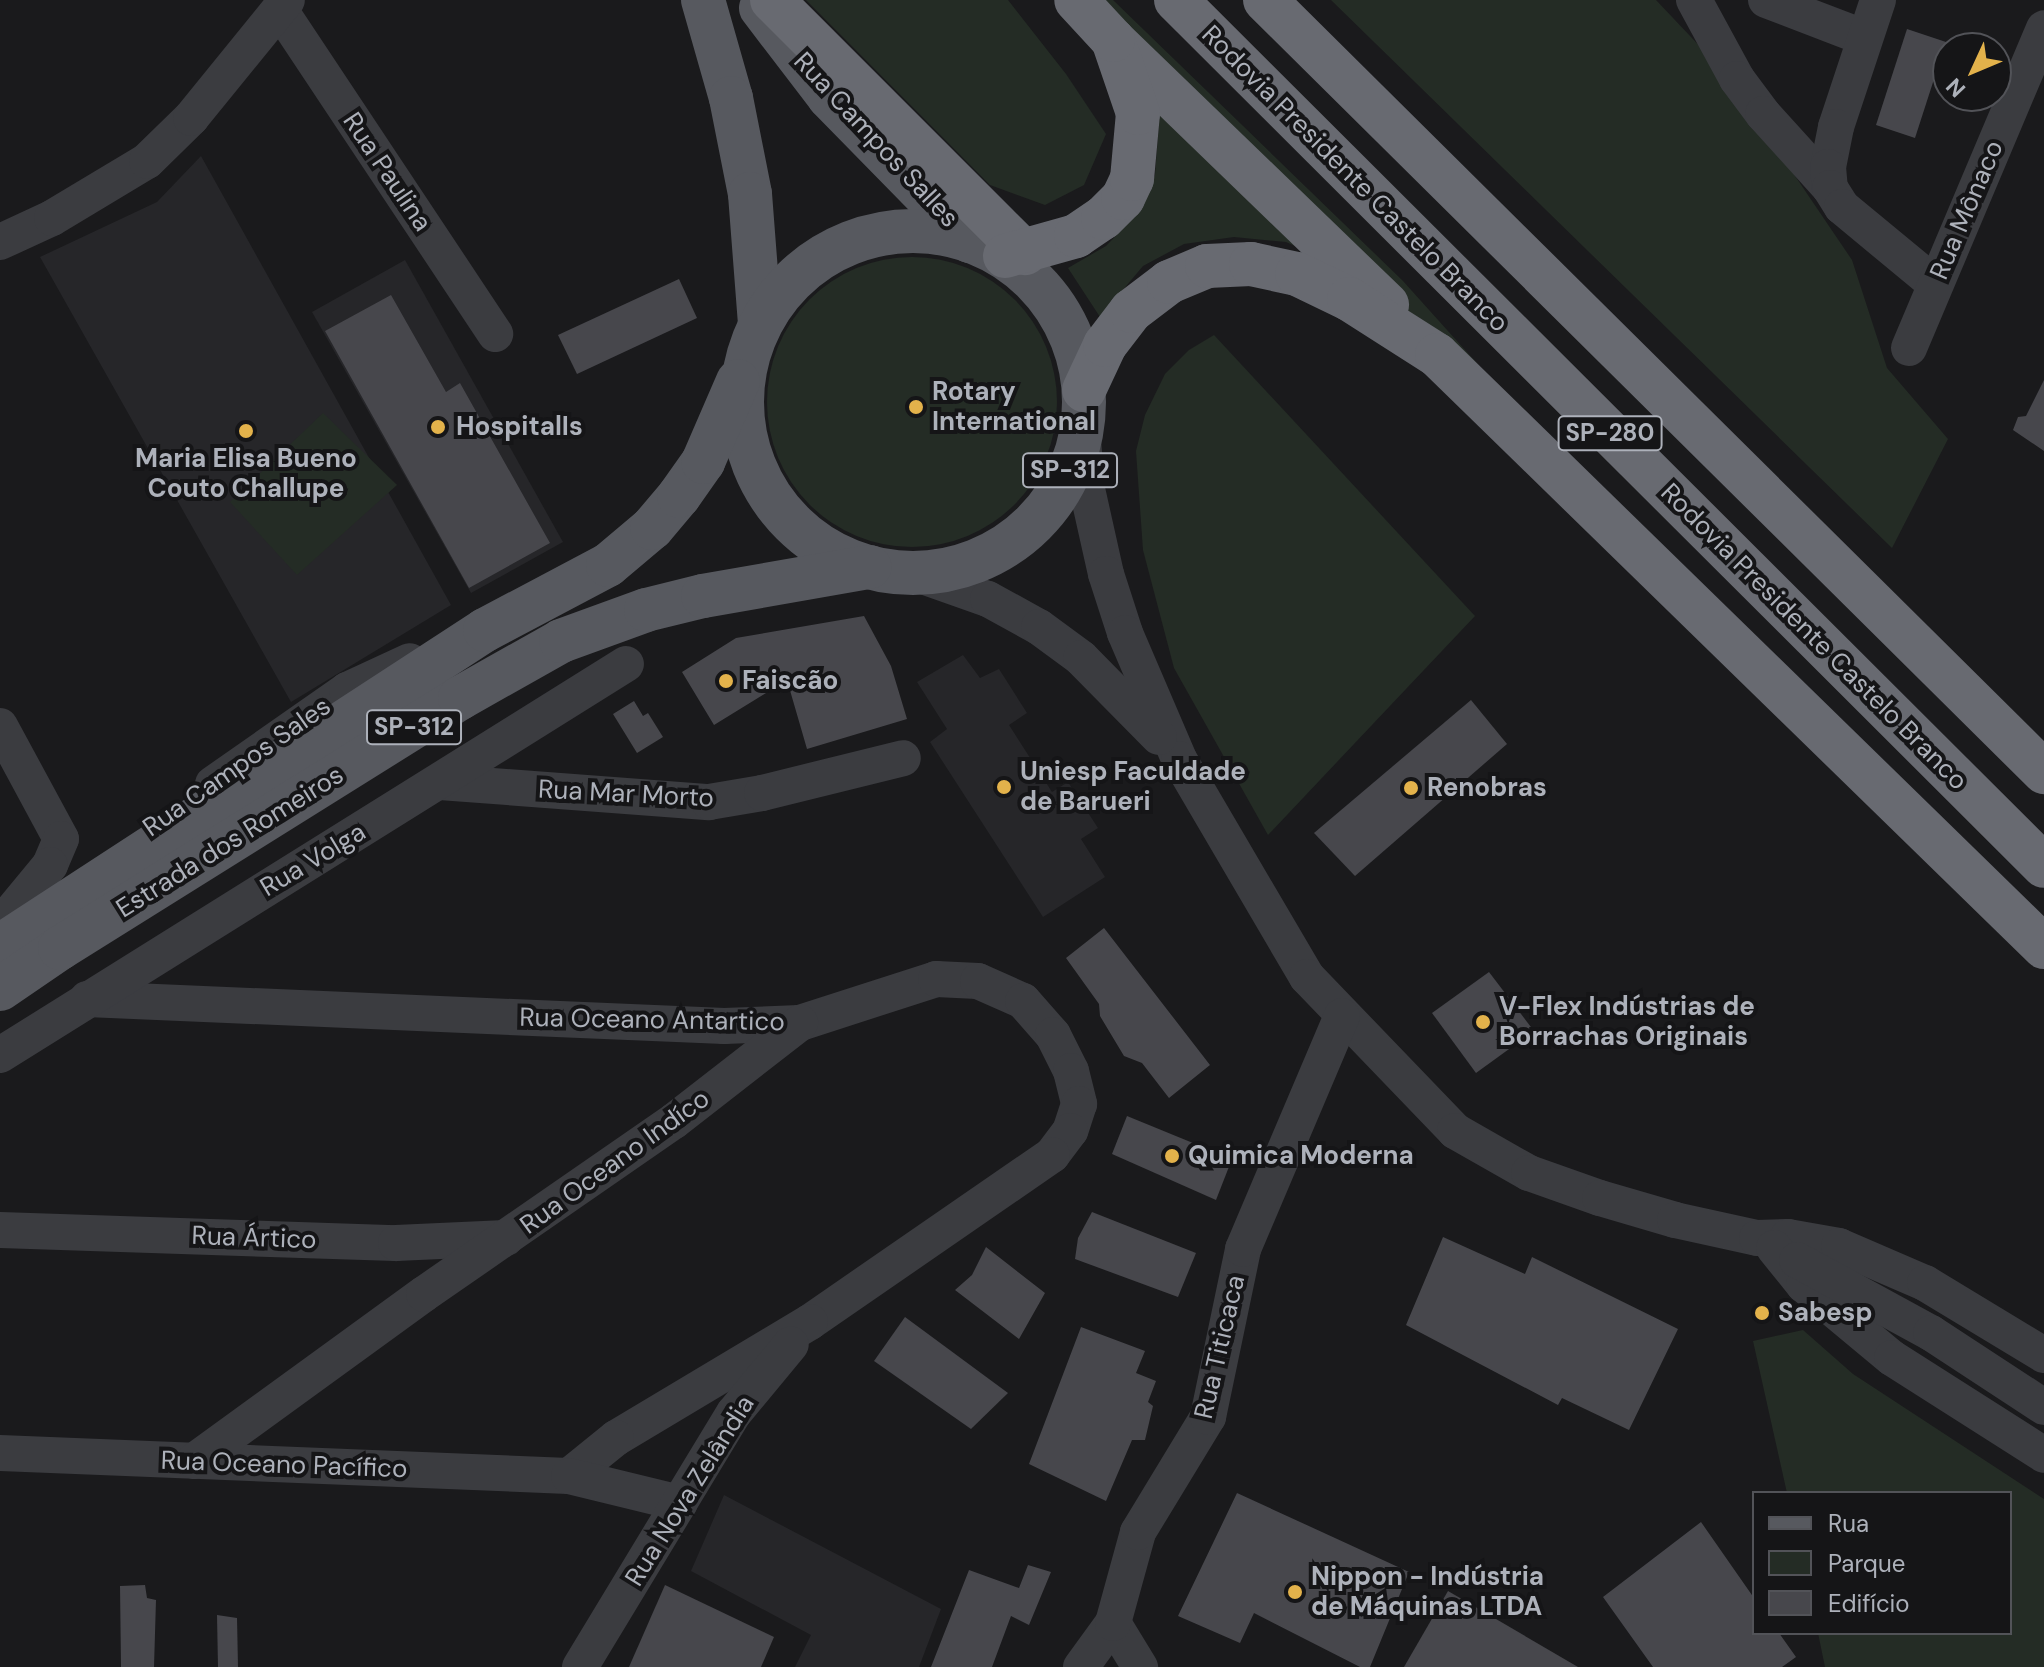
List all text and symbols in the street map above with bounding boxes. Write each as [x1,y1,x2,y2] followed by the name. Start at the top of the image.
[1195,19,1515,339] street label: Rodovia Presidente Castelo Branco
[1932,32,2012,112] north arrow
[787,46,965,234] street label: Rua Campos Salles
[1940,72,1972,103] text: N
[336,107,438,237] street label: Rua Paulina
[1924,136,2010,284] street label: Rua Mônaco
[932,376,1096,438] place label: Rotary International
[907,398,925,416] marker: Rotary International
[456,411,583,443] place label: HospitalIs
[1556,413,1664,453] road number: SP-280
[427,416,449,438] marker: HospitalIs
[237,422,255,440] marker: Maria Elisa Bueno Couto Challupe
[135,443,357,504] place label: Maria Elisa Bueno Couto Challupe
[1022,450,1118,490] road number: SP-312
[1654,477,1974,797] street label: Rodovia Presidente Castelo Branco
[742,665,838,697] place label: Faiscão
[717,672,735,690] marker: Faiscão
[137,691,337,843] street label: Rua Campos Sales
[366,707,462,747] road number: SP-312
[1020,756,1246,818] place label: Uniesp Faculdade de Barueri
[111,759,349,925] street label: Estrada dos Romeiros
[1427,772,1547,804] place label: Renobras
[537,774,715,814] street label: Rua Mar Morto
[995,778,1013,796] marker: Uniesp Faculdade de Barueri
[1402,779,1420,797] marker: Renobras
[255,817,371,903] street label: Rua Volga
[1499,991,1755,1052] place label: V-Flex Indústrias de Borrachas Originais
[519,1002,785,1038] street label: Rua Oceano Antartico
[1474,1013,1492,1031] marker: V-Flex Indústrias de Borrachas Originais
[514,1083,716,1241] street label: Rua Oceano Indíco
[1188,1140,1414,1172] place label: Quimica Moderna
[1163,1147,1181,1165] marker: Quimica Moderna
[191,1220,317,1256] street label: Rua Ártico
[1188,1272,1252,1422] street label: Rua Titicaca
[1778,1297,1872,1329] place label: Sabesp
[1753,1304,1771,1322] marker: Sabesp
[619,1390,761,1592] street label: Rua Nova Zelândia
[160,1445,408,1485] street label: Rua Oceano Pacífico
[1752,1491,2012,1635] legend
[1828,1508,1869,1539] text: Rua
[1828,1548,1905,1579] text: Parque
[1311,1561,1544,1622] place label: Nippon - Indústria de Máquinas LTDA
[1286,1583,1304,1601] marker: Nippon - Indústria de Máquinas LTDA
[1828,1588,1910,1619] text: Edifício

